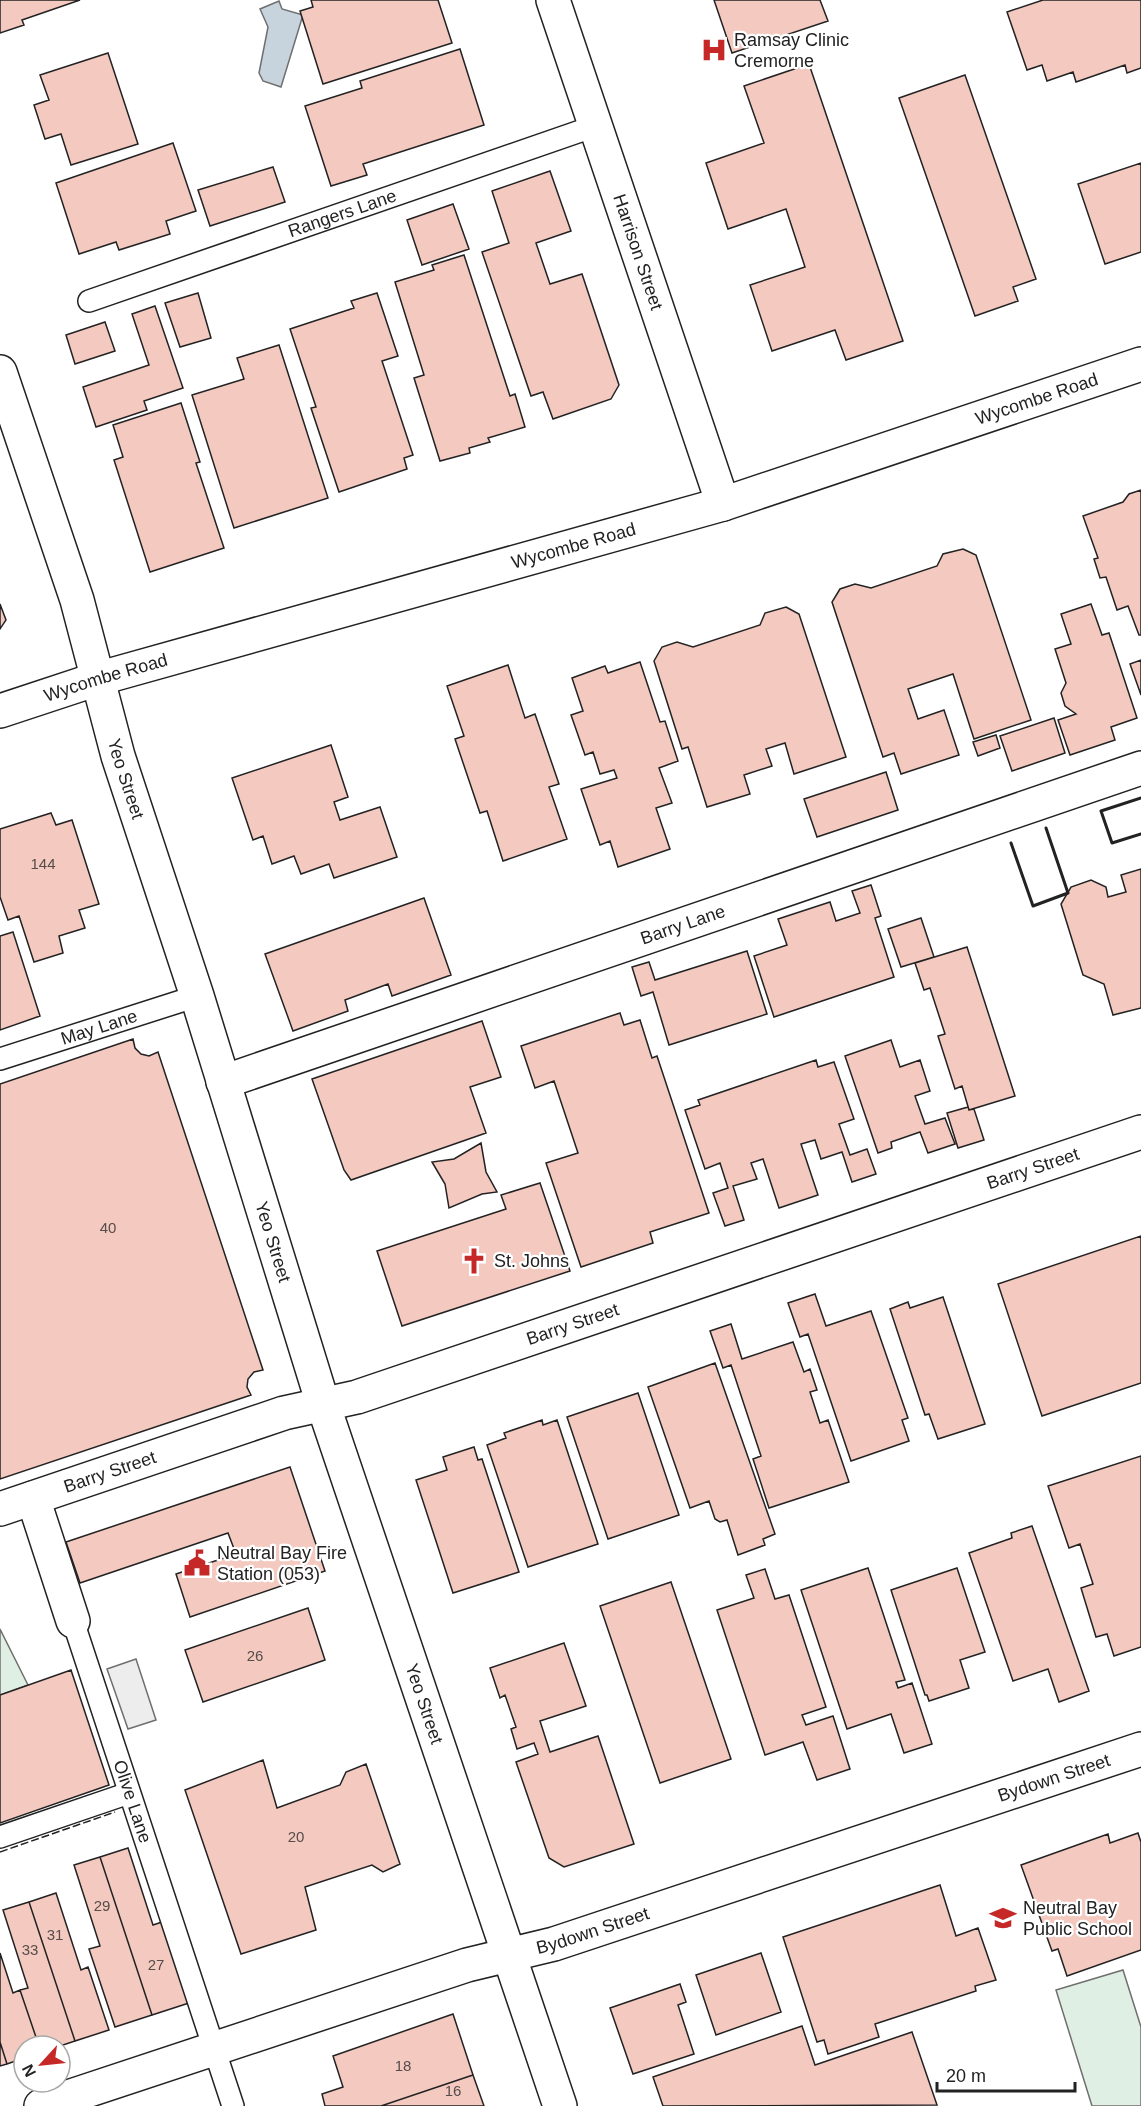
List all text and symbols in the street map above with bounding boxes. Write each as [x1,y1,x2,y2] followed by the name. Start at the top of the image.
[734,30,849,71] place label: Ramsay Clinic Cremorne
[699,35,729,65] hospital icon: Ramsay Clinic Cremorne
[286,185,399,241] street label: Rangers Lane
[609,191,667,313] street label: Harrison Street
[973,369,1101,429] street label: Wycombe Road
[509,519,638,573] street label: Wycombe Road
[42,650,170,706] street label: Wycombe Road
[104,736,148,822] street label: Yeo Street
[30,855,56,872] house number: 144
[638,901,728,948] street label: Barry Lane
[58,1006,140,1049] street label: May Lane
[984,1144,1082,1193] street label: Barry Street
[251,1199,295,1285] street label: Yeo Street
[100,1219,116,1236] house number: 40
[459,1246,489,1276] church icon: St. Johns
[494,1251,569,1271] place label: St. Johns
[524,1299,621,1349] street label: Barry Street
[61,1447,159,1497] street label: Barry Street
[217,1543,347,1584] place label: Neutral Bay Fire Station (053)
[182,1548,212,1578] public building icon: Neutral Bay Fire Station (053)
[247,1647,263,1664] house number: 26
[401,1661,447,1746] street label: Yeo Street
[995,1750,1113,1806] street label: Bydown Street
[110,1757,156,1845] street label: Olive Lane
[288,1828,304,1845] house number: 20
[94,1897,110,1914] house number: 29
[1023,1898,1132,1939] place label: Neutral Bay Public School
[534,1903,651,1958] street label: Bydown Street
[988,1903,1018,1933] school or university icon: Neutral Bay Public School
[47,1926,63,1943] house number: 31
[22,1941,38,1958] house number: 33
[148,1956,164,1973] house number: 27
[12,2034,72,2094] north arrow
[937,2055,1075,2093] scale bar
[395,2057,411,2074] house number: 18
[19,2062,39,2080] text: N
[946,2066,986,2086] text: 20 m
[445,2082,461,2099] house number: 16

